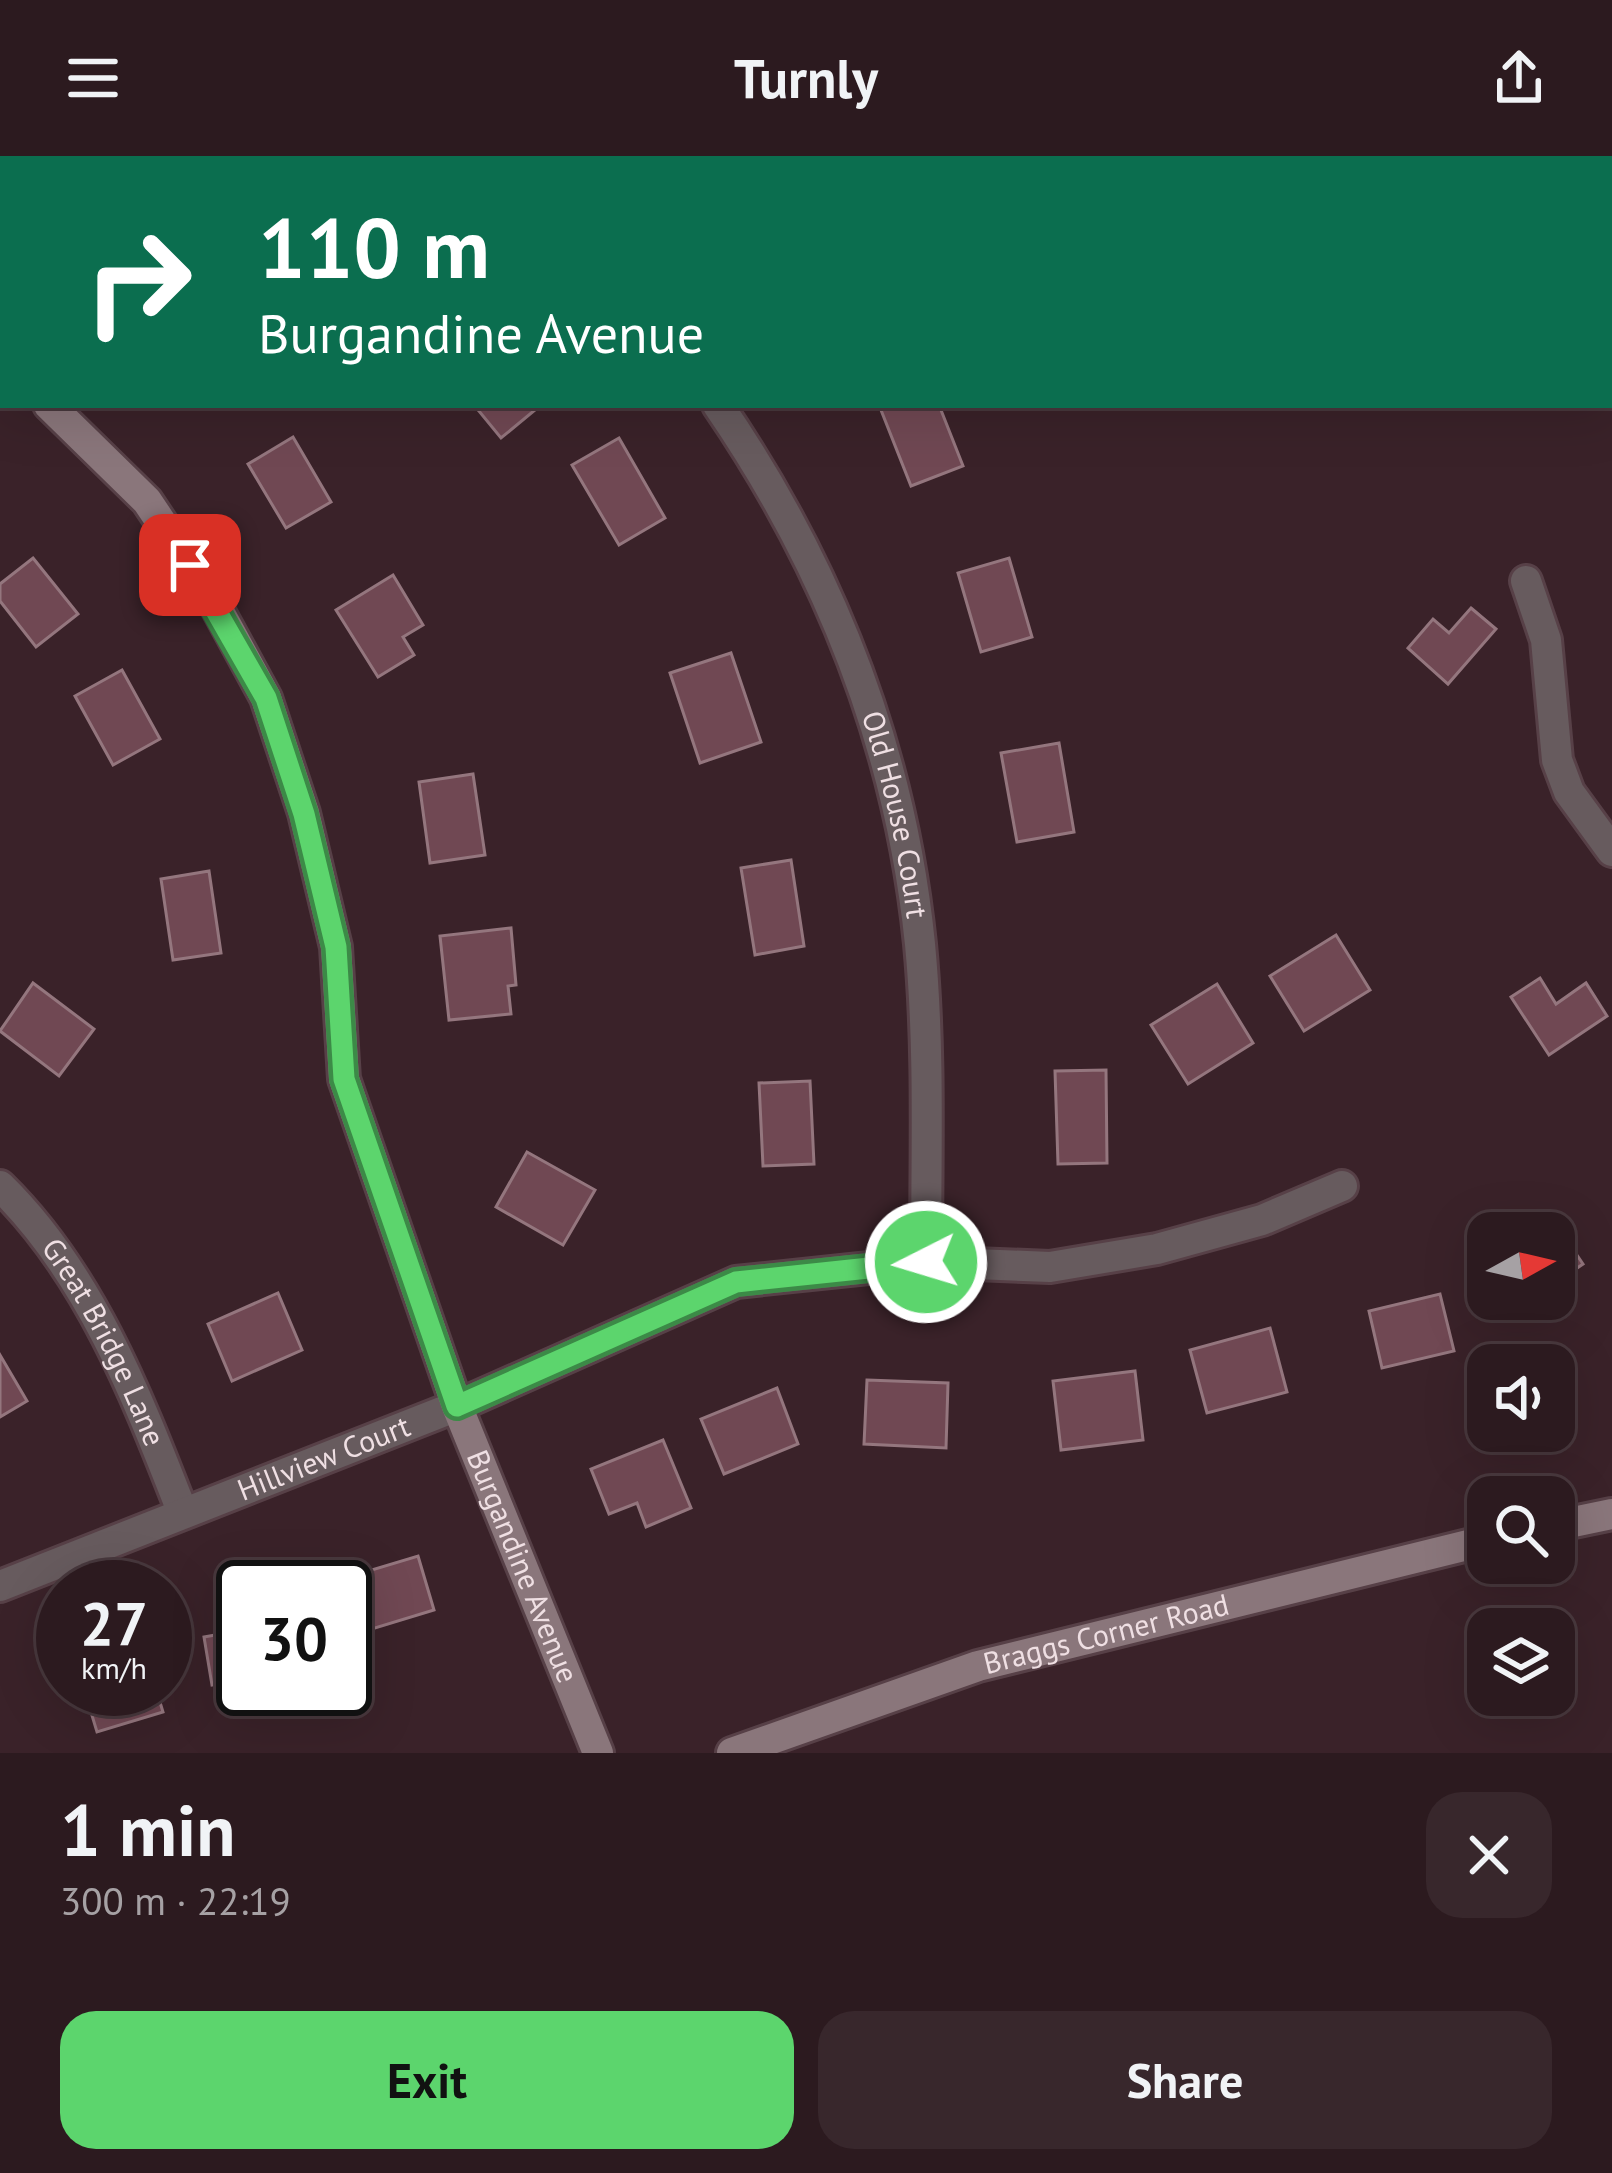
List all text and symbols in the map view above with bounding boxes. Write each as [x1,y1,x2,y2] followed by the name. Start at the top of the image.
[734,43,878,113] text: Turnly
[60,45,126,111] icon: menu
[1486,45,1552,111] icon: share
[258,192,490,301] text: 110 m
[60,204,216,360] icon: right
[258,298,704,368] text: Burgandine Avenue
[139,514,241,616] pin
[157,532,223,598] icon: arrive
[854,706,938,920] street label: Old House Court
[863,1199,989,1325] position arrow
[1467,1212,1575,1320] north arrow
[1467,1212,1575,1716] map controls
[34,1230,175,1451] street label: Great Bridge Lane
[1467,1344,1575,1452] button: sound
[231,1406,415,1509] street label: Hillview Court
[459,1444,588,1688] street label: Burgandine Avenue
[1467,1476,1575,1584] button: search
[216,1560,372,1716] speed limit sign: 30
[80,1584,148,1662] text: 27
[979,1584,1233,1682] street label: Braggs Corner Road
[1467,1608,1575,1716] button: layers
[81,1648,147,1687] text: km/h
[60,1783,236,1876] text: 1 min
[1426,1792,1552,1918] button: close
[60,1875,291,1926] text: 300 m · 22:19
[60,2011,794,2149] button: Exit
[818,2011,1552,2149] button: Share

